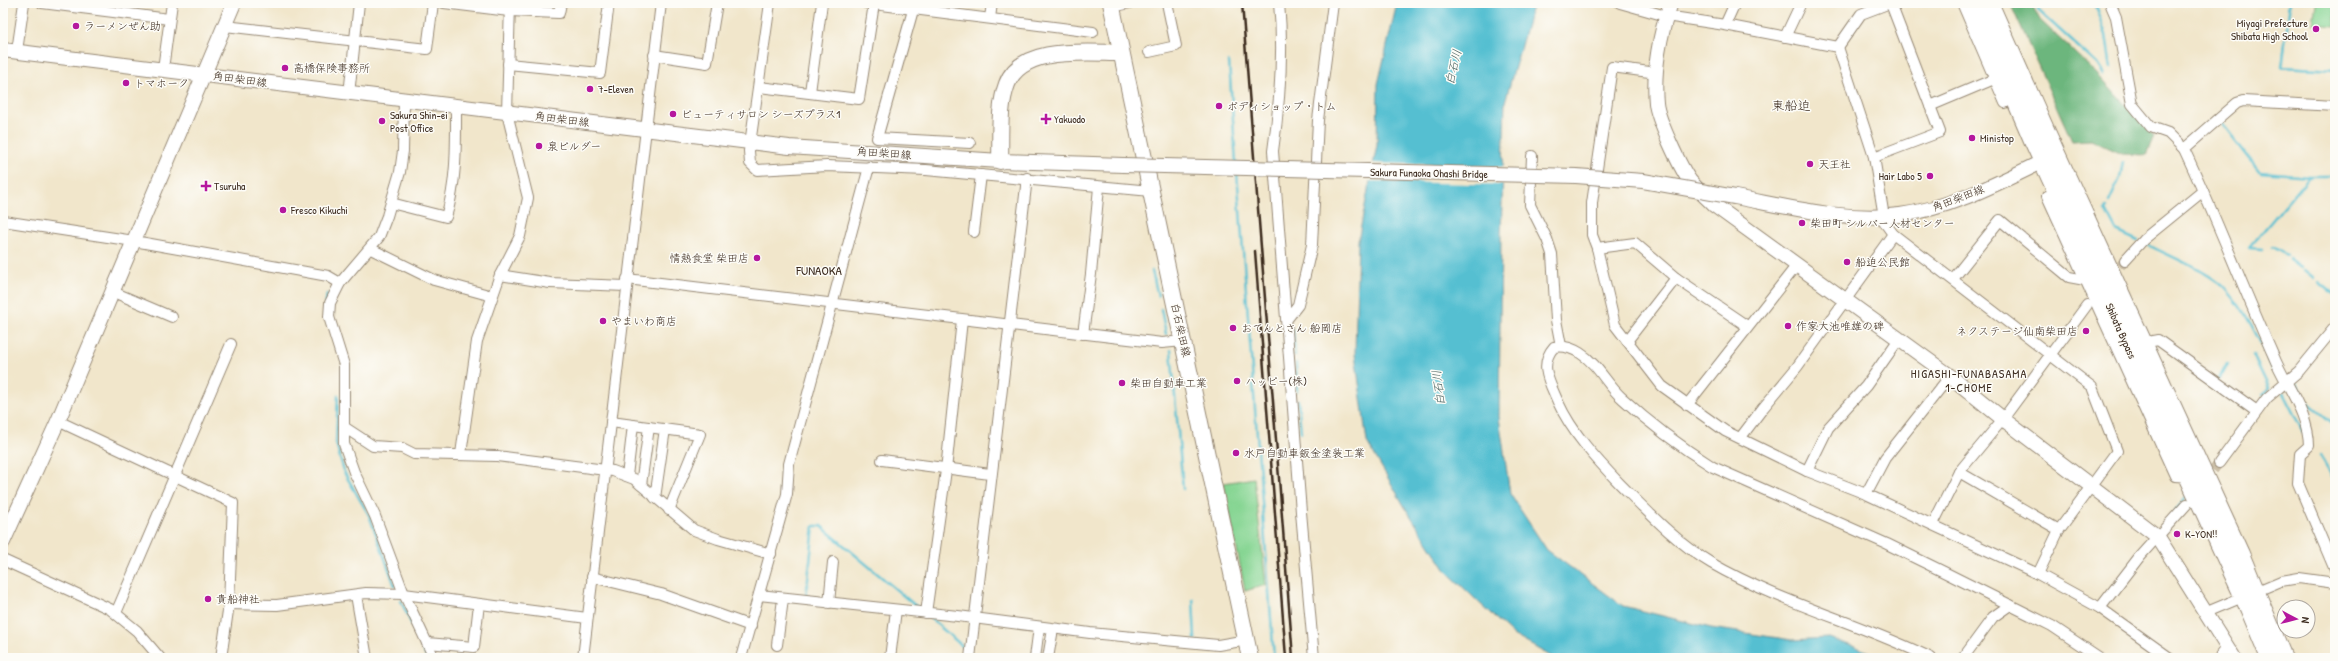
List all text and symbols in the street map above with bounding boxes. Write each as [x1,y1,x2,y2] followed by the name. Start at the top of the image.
[2231,16,2309,43] place label: Miyagi Prefecture Shibata High School
[84,19,161,33] place label: ラーメンぜん助
[71,21,81,31] marker: ラーメンぜん助
[2311,24,2321,34] marker: Miyagi Prefecture Shibata High School
[1441,48,1465,86] water label: 白石川
[293,61,370,75] place label: 高橋保険事務所
[280,63,290,73] marker: 高橋保険事務所
[212,68,268,90] street label: 角田柴田線
[134,76,189,90] place label: トマホーク
[121,78,131,88] marker: トマホーク
[598,82,634,96] place label: 7-Eleven
[585,84,595,94] marker: 7-Eleven
[1771,96,1811,114] district label: 東船迫
[1227,99,1337,113] place label: ボディショップ・トム
[1214,101,1224,111] marker: ボディショップ・トム
[681,107,840,121] place label: ビューティサロン シーズプラス1
[390,108,448,135] place label: Sakura Shin-ei Post Office
[534,109,590,129] street label: 角田柴田線
[668,109,678,119] marker: ビューティサロン シーズプラス1
[1054,112,1086,126] place label: Yakuodo
[1041,114,1051,124] marker: Yakuodo
[377,116,387,126] marker: Sakura Shin-ei Post Office
[1980,131,2014,145] place label: Ministop
[1967,133,1977,143] marker: Ministop
[547,139,601,153] place label: 泉ビルダー
[534,141,544,151] marker: 泉ビルダー
[856,144,912,162] street label: 角田柴田線
[1818,157,1851,171] place label: 天王社
[1805,159,1815,169] marker: 天王社
[1370,165,1489,181] street label: Sakura Funaoka Ohashi Bridge
[1879,169,1922,183] place label: Hair Labo 5
[1925,171,1935,181] marker: Hair Labo 5
[214,179,246,193] place label: Tsuruha
[201,181,211,191] marker: Tsuruha
[1930,182,1986,214] street label: 角田柴田線
[290,203,348,217] place label: Fresco Kikuchi
[278,205,288,215] marker: Fresco Kikuchi
[1810,216,1954,230] place label: 柴田町 シルバー人材センター
[1797,218,1807,228] marker: 柴田町 シルバー人材センター
[669,251,749,265] place label: 情熱食堂 柴田店
[752,253,762,263] marker: 情熱食堂 柴田店
[1855,255,1910,269] place label: 船迫公民館
[1842,257,1852,267] marker: 船迫公民館
[795,261,842,279] district label: FUNAOKA
[2103,301,2139,361] street label: Shibata Bypass
[1168,302,1194,358] street label: 白石柴田線
[611,314,677,328] place label: やまいわ商店
[598,316,608,326] marker: やまいわ商店
[1796,319,1884,333] place label: 作家大池唯雄の碑
[1241,321,1343,335] place label: おてんとさん 船岡店
[1783,321,1793,331] marker: 作家大池唯雄の碑
[1228,323,1238,333] marker: おてんとさん 船岡店
[1956,324,2078,338] place label: ネクステージ仙南柴田店
[2081,326,2091,336] marker: ネクステージ仙南柴田店
[1911,365,2027,396] district label: HIGASHI-FUNABASAMA 1-CHOME
[1427,369,1449,407] water label: 白石川
[1245,374,1307,388] place label: ハッピー(株)
[1130,376,1207,390] place label: 柴田自動車工業
[1232,376,1242,386] marker: ハッピー(株)
[1117,378,1127,388] marker: 柴田自動車工業
[1244,446,1365,460] place label: 水戸自動車鈑金塗装工業
[1231,448,1241,458] marker: 水戸自動車鈑金塗装工業
[2185,527,2217,541] place label: K-YON!!
[2172,529,2182,539] marker: K-YON!!
[216,592,260,606] place label: 貴船神社
[203,594,213,604] marker: 貴船神社
[2276,599,2316,639] north arrow
[2299,616,2313,624] text: N

